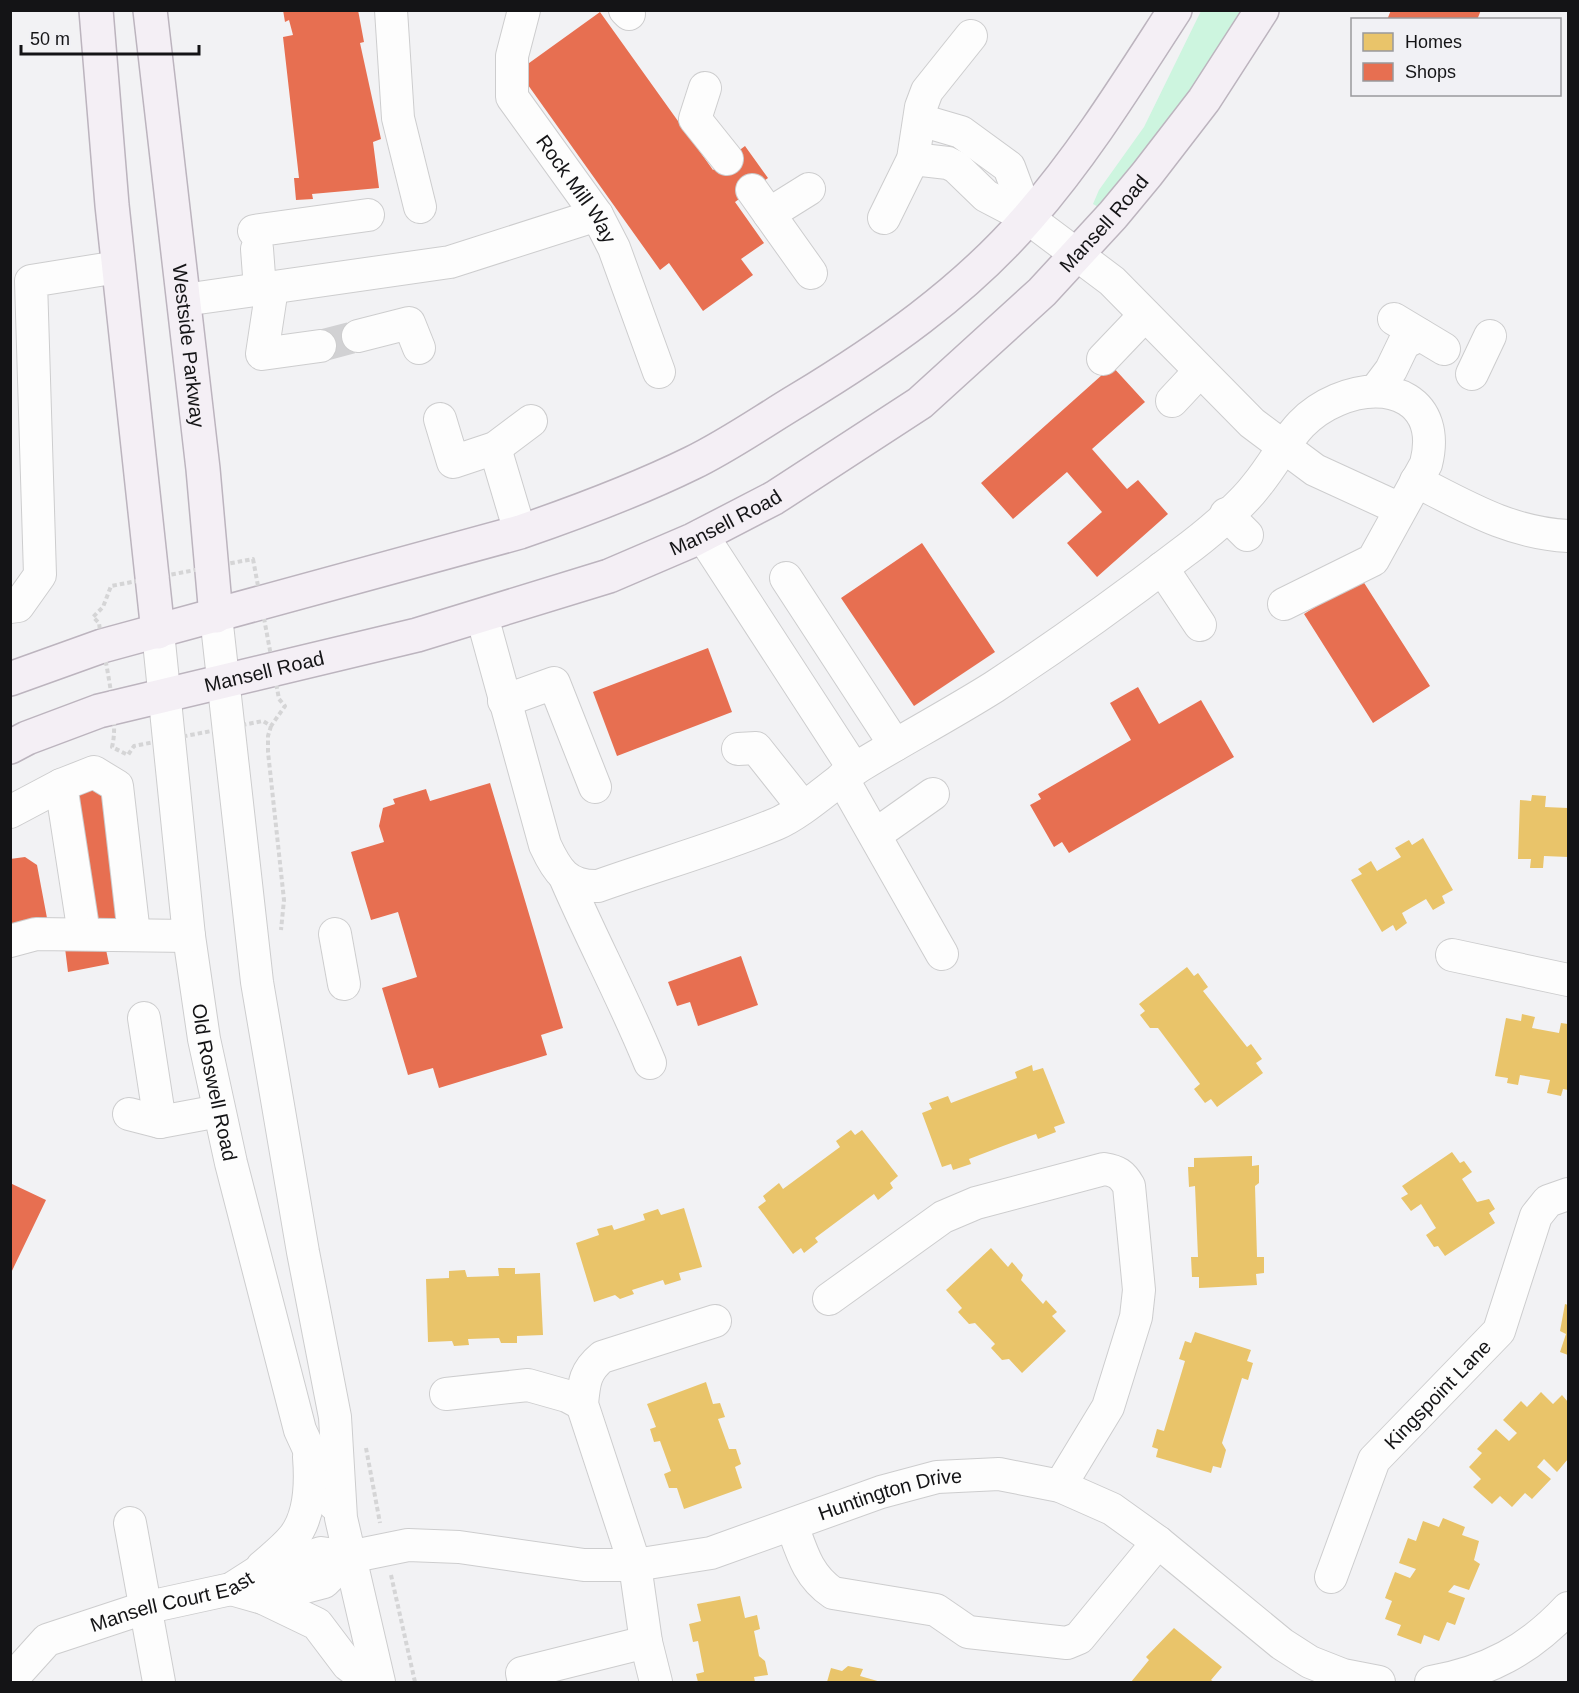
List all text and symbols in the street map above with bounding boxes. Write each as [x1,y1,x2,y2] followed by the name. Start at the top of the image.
[21,18,200,56] scale bar
[1351,18,1561,96] legend
[30,29,70,49] text: 50 m
[1405,32,1462,52] text: Homes
[1405,62,1456,82] text: Shops
[532,131,621,247] street label: Rock Mill Way
[1055,170,1153,277] street label: Mansell Road
[168,263,209,429] street label: Westside Parkway
[666,485,786,560] street label: Mansell Road
[202,647,326,696] street label: Mansell Road
[188,1002,241,1163] street label: Old Roswell Road
[1380,1335,1495,1454] street label: Kingspoint Lane
[815,1465,963,1525] street label: Huntington Drive
[87,1567,258,1636] street label: Mansell Court East

